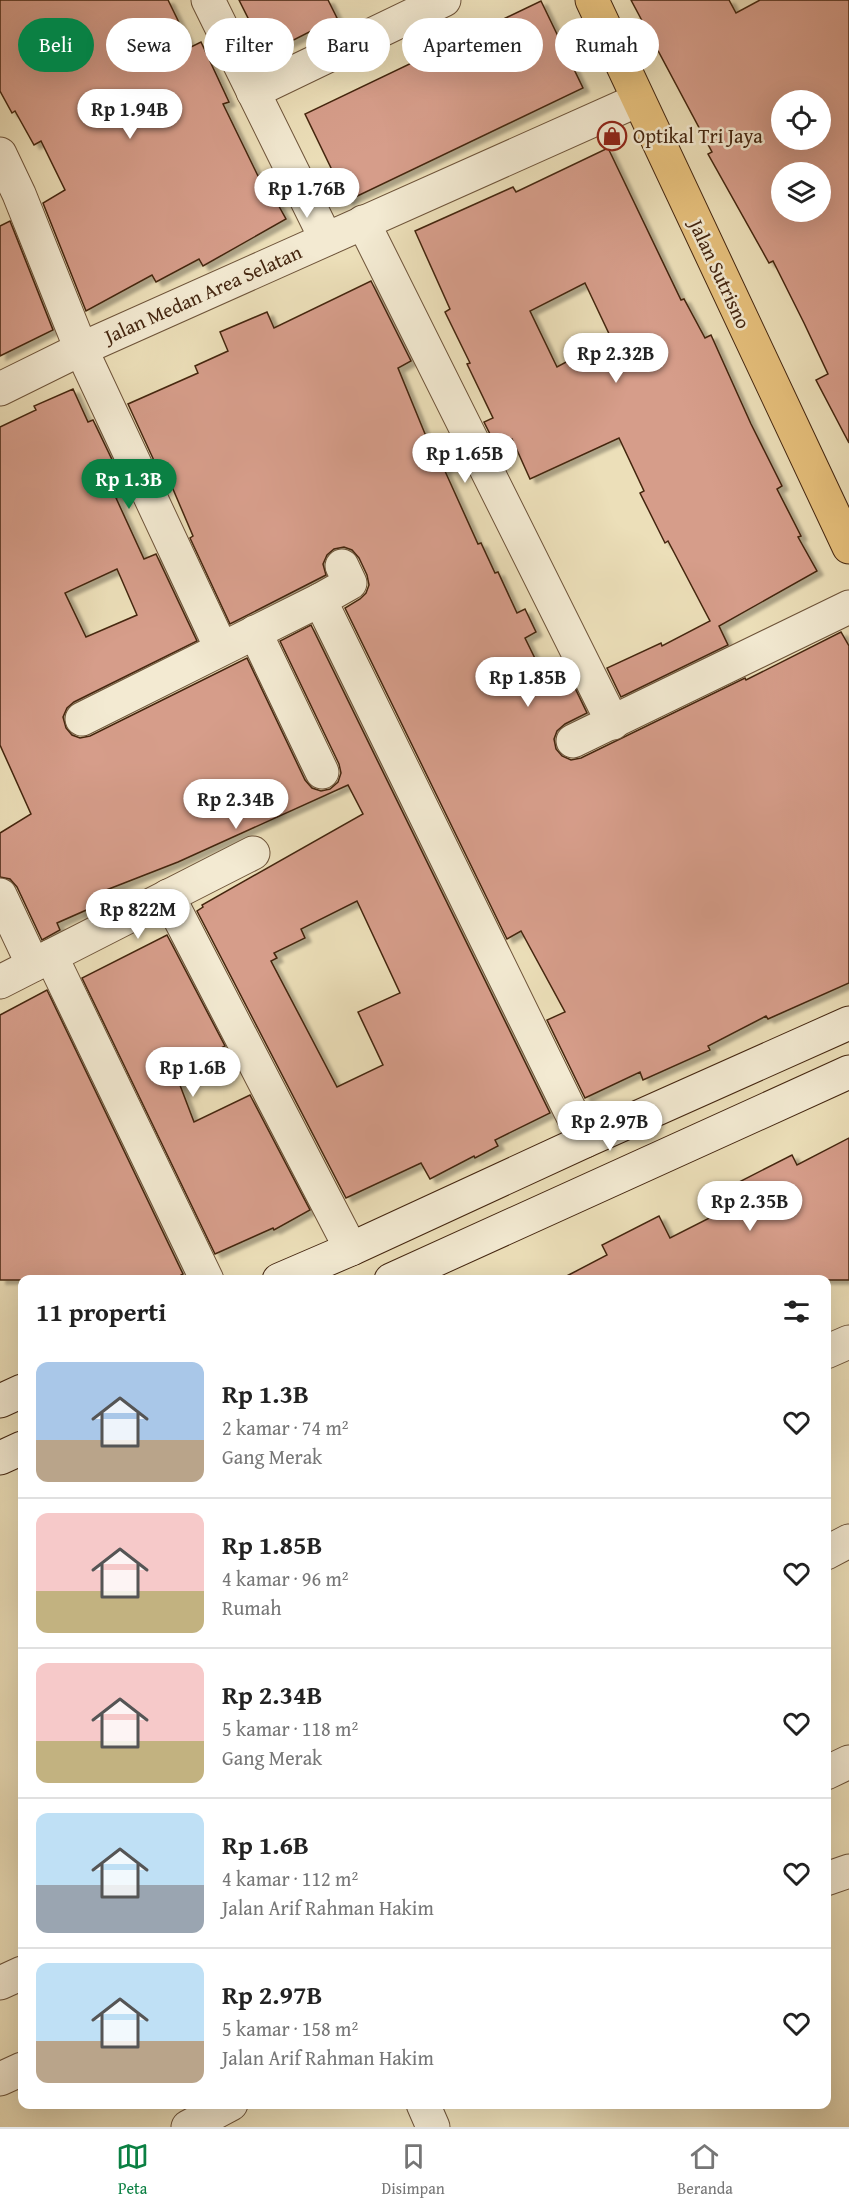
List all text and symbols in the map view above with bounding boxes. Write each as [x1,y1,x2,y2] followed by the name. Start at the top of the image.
[18,18,94,72] chip: Beli
[106,18,192,72] chip: Sewa
[204,18,294,72] chip: Filter
[306,18,390,72] chip: Baru
[402,18,543,72] chip: Apartemen
[555,18,659,72] chip: Rumah
[68,89,192,140] pin: Rp 1.94B
[771,90,831,222] map controls
[771,90,831,150] button: locate
[91,94,169,123] text: Rp 1.94B
[596,120,628,152] shop icon: Optikal Tri Jaya
[633,121,763,150] place label: Optikal Tri Jaya
[771,162,831,222] button: layers
[245,168,369,219] pin: Rp 1.76B
[268,173,346,202] text: Rp 1.76B
[681,212,758,333] street label: Jalan Sutrisno
[97,237,306,351] street label: Jalan Medan Area Selatan
[554,333,678,384] pin: Rp 2.32B
[577,338,655,367] text: Rp 2.32B
[403,433,527,484] pin: Rp 1.65B
[426,438,504,467] text: Rp 1.65B
[74,459,184,510] pin: Rp 1.3B
[96,464,162,493] text: Rp 1.3B
[466,657,590,708] pin: Rp 1.85B
[489,662,567,691] text: Rp 1.85B
[174,779,298,830] pin: Rp 2.34B
[197,784,275,813] text: Rp 2.34B
[83,889,193,940] pin: Rp 822M
[100,894,176,923] text: Rp 822M
[138,1047,248,1098] pin: Rp 1.6B
[160,1052,226,1081] text: Rp 1.6B
[548,1101,672,1152] pin: Rp 2.97B
[571,1106,649,1135] text: Rp 2.97B
[688,1181,812,1232] pin: Rp 2.35B
[711,1186,789,1215] text: Rp 2.35B
[36,1292,166,1331] text: 11 properti
[780,1295,813,1328] icon: filters
[222,1374,309,1413] text: Rp 1.3B
[84,1386,156,1458] icon: home
[780,1406,813,1439] icon: heart
[222,1413,349,1442] text: 2 kamar · 74 m²
[222,1442,322,1471] text: Gang Merak
[222,1525,322,1564] text: Rp 1.85B
[84,1537,156,1609] icon: home
[780,1557,813,1590] icon: heart
[222,1564,349,1593] text: 4 kamar · 96 m²
[222,1593,281,1622] text: Rumah
[222,1675,322,1714] text: Rp 2.34B
[84,1687,156,1759] icon: home
[780,1707,813,1740] icon: heart
[222,1714,358,1743] text: 5 kamar · 118 m²
[222,1743,322,1772] text: Gang Merak
[222,1825,309,1864] text: Rp 1.6B
[84,1837,156,1909] icon: home
[780,1857,813,1890] icon: heart
[222,1864,358,1893] text: 4 kamar · 112 m²
[222,1893,434,1922] text: Jalan Arif Rahman Hakim
[222,1975,322,2014] text: Rp 2.97B
[84,1987,156,2059] icon: home
[780,2007,813,2040] icon: heart
[222,2014,358,2043] text: 5 kamar · 158 m²
[222,2043,434,2072] text: Jalan Arif Rahman Hakim
[116,2140,149,2200] tab: Peta
[381,2140,445,2200] tab: Disimpan
[677,2140,733,2200] tab: Beranda

